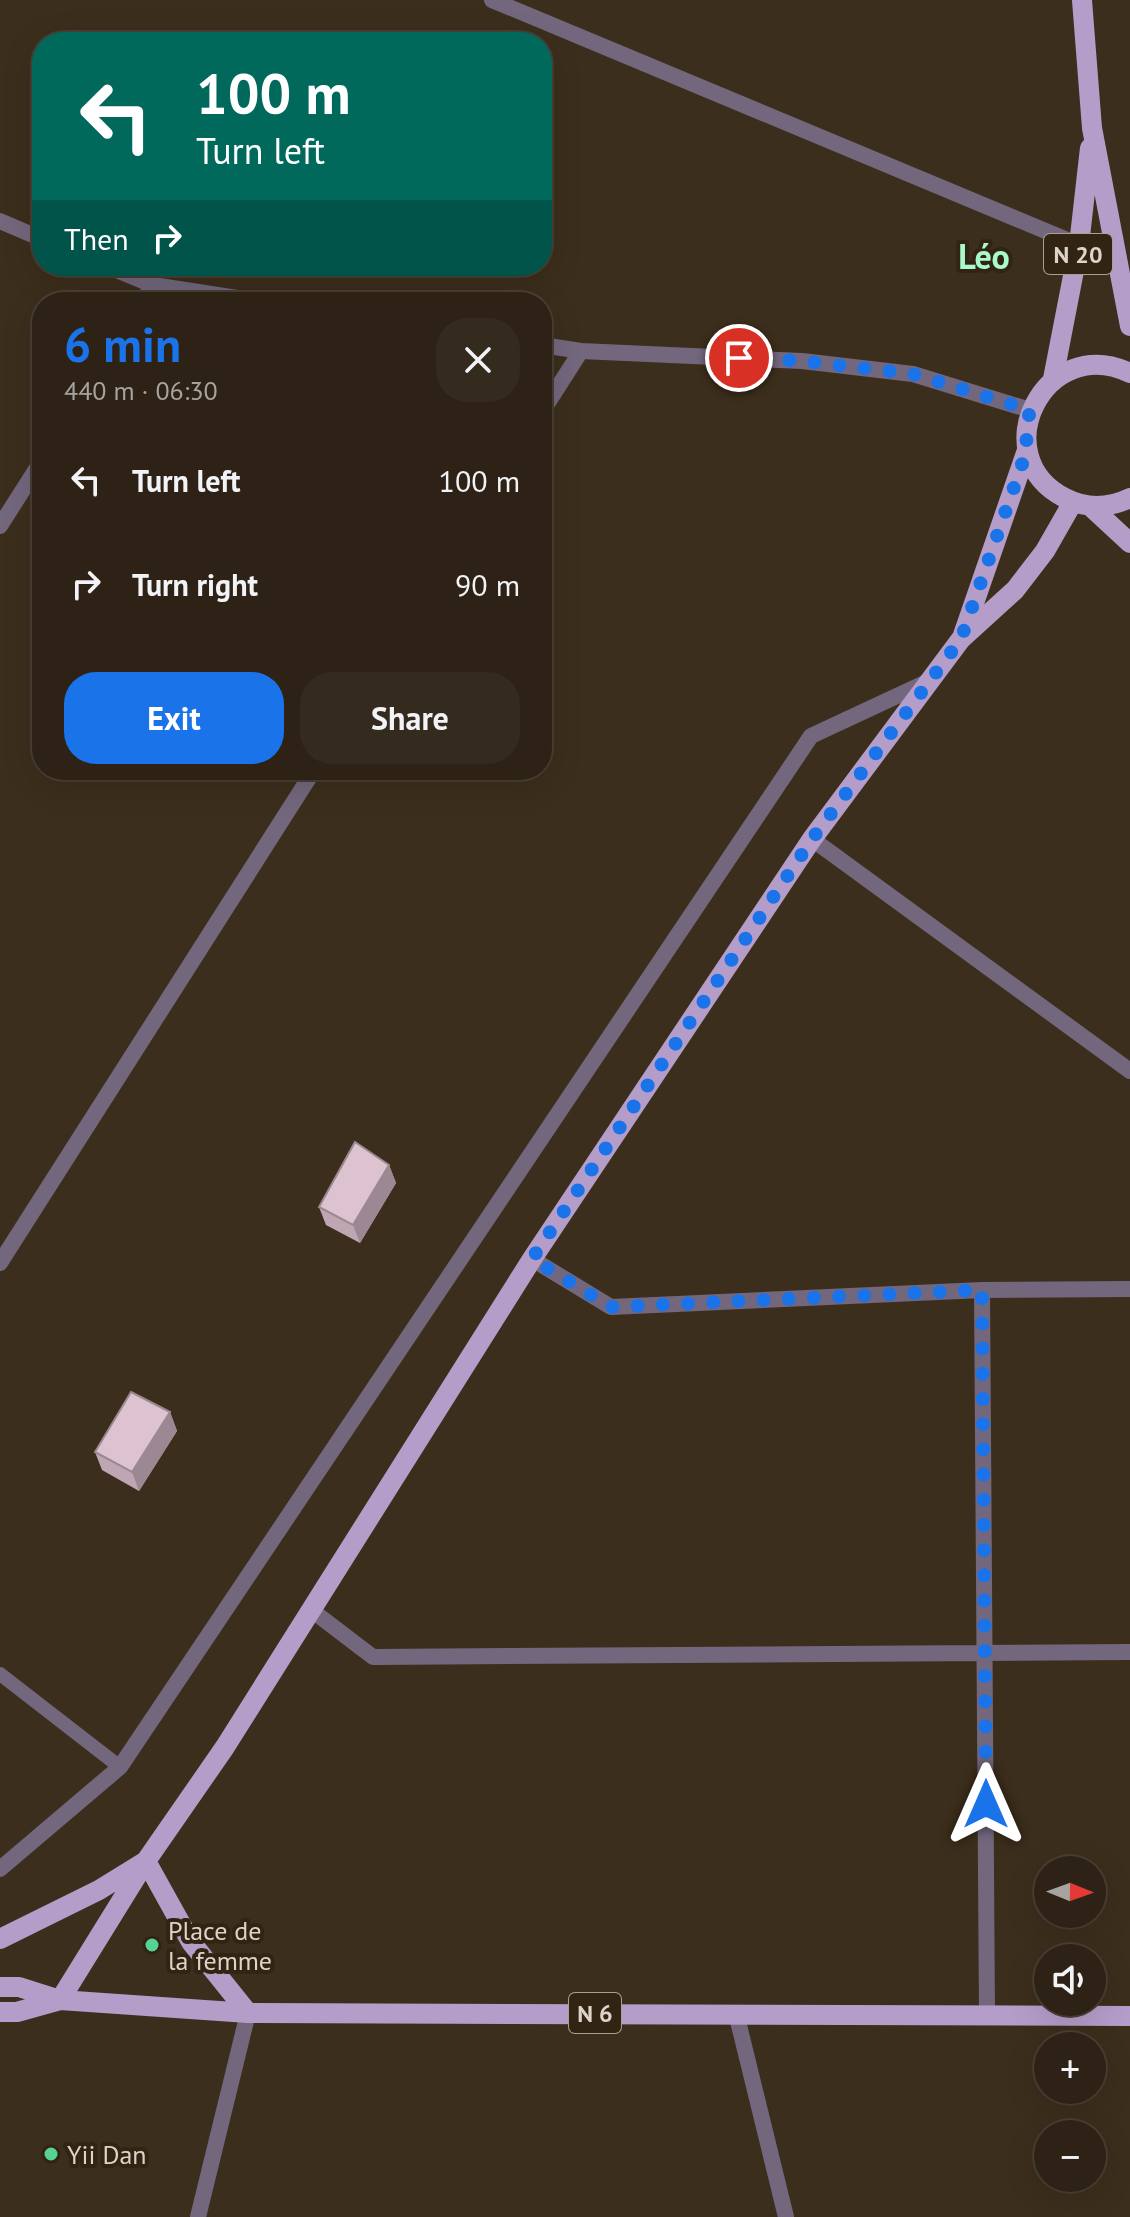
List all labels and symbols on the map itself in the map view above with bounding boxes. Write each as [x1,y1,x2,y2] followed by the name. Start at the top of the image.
[958,234,1010,278] district label: Léo
[1044,234,1112,274] road number: N 20
[705,324,773,392] pin
[944,1762,1028,1846] position arrow
[1034,1856,1106,1928] north arrow
[168,1914,272,1977] place label: Place de la femme
[143,1936,161,1954] marker: Place de la femme
[569,1993,621,2033] road number: N 6
[67,2138,147,2171] place label: Yii Dan
[42,2145,60,2163] marker: Yii Dan

